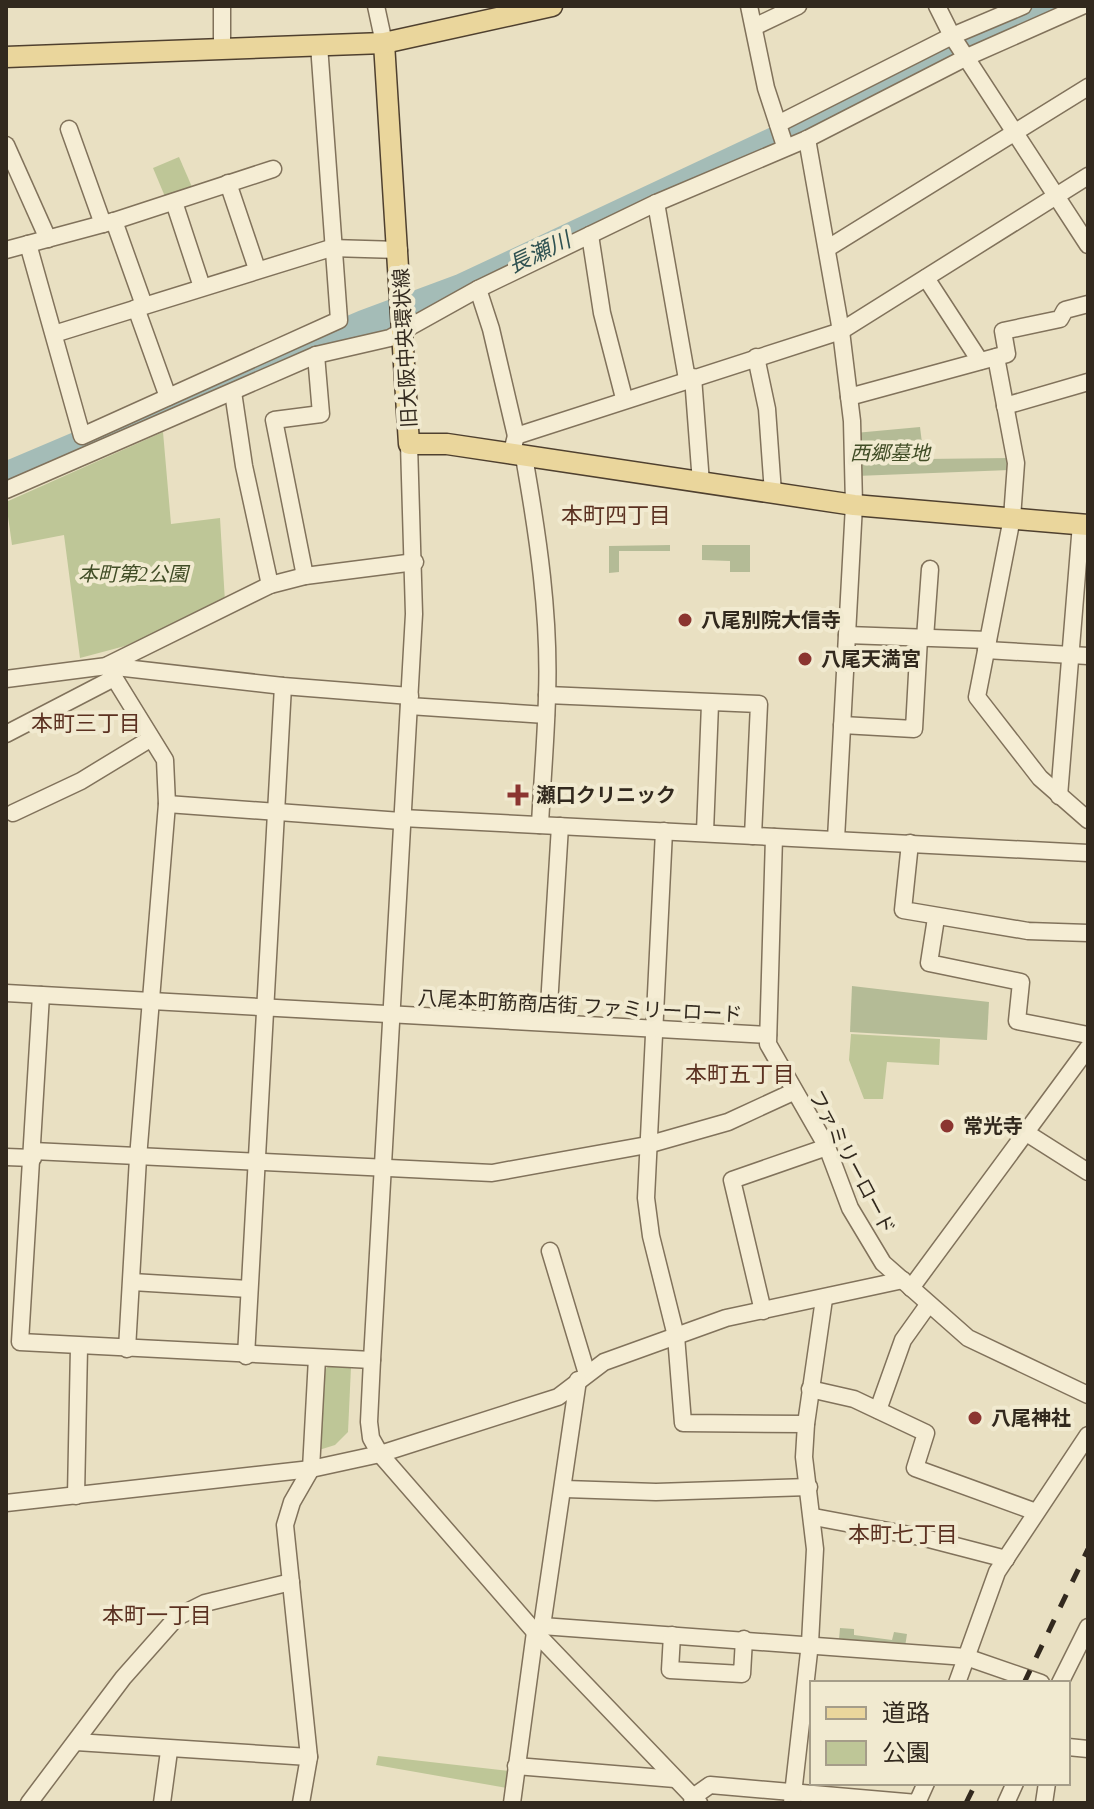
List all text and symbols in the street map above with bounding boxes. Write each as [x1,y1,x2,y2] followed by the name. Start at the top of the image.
[504,226,576,278] water label: 長瀬川
[390,268,420,428] street label: 旧大阪中央環状線
[850,442,932,464] park label: 西郷墓地
[561,503,671,528] district label: 本町四丁目
[78,563,191,585] park label: 本町第2公園
[701,609,841,631] place label: 八尾別院大信寺
[676,611,694,629] marker: 八尾別院大信寺
[821,648,921,670] place label: 八尾天満宮
[796,650,814,668] marker: 八尾天満宮
[31,711,141,736] district label: 本町三丁目
[507,784,529,806] marker: 瀬口クリニック
[536,784,676,806] place label: 瀬口クリニック
[417,987,743,1025] street label: 八尾本町筋商店街 ファミリーロード
[685,1062,795,1087] district label: 本町五丁目
[805,1086,899,1238] street label: ファミリーロード
[963,1115,1023,1137] place label: 常光寺
[938,1117,956,1135] marker: 常光寺
[991,1407,1071,1429] place label: 八尾神社
[966,1409,984,1427] marker: 八尾神社
[848,1522,958,1547] district label: 本町七丁目
[102,1603,212,1628] district label: 本町一丁目
[810,1681,1070,1785] legend
[882,1700,930,1726] text: 道路
[882,1740,930,1766] text: 公園

